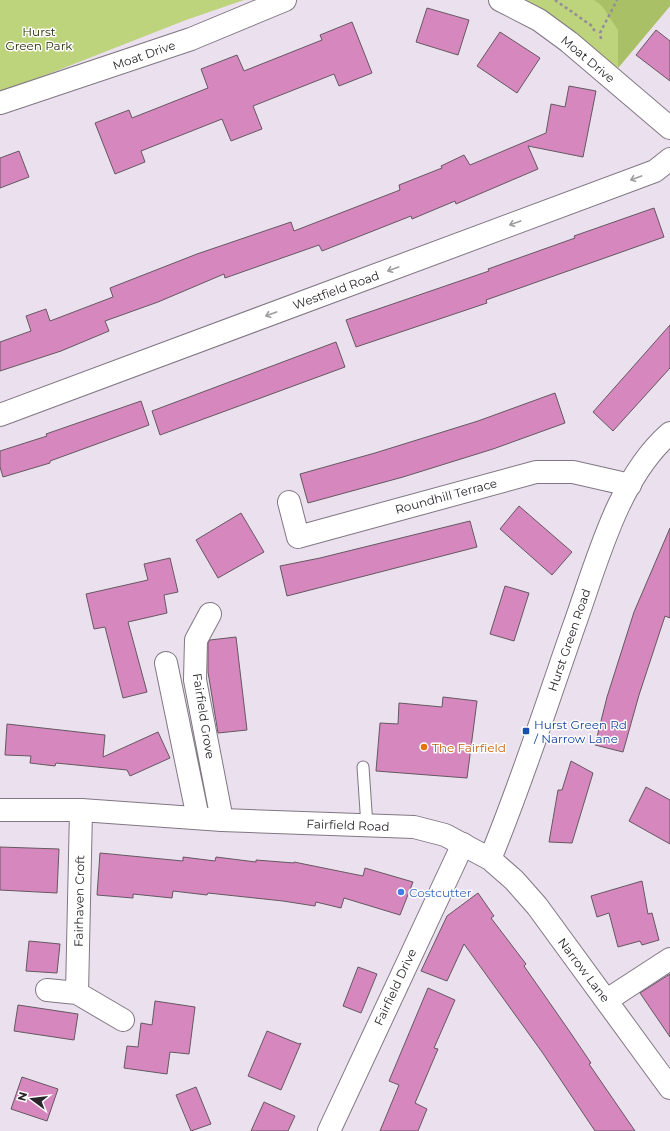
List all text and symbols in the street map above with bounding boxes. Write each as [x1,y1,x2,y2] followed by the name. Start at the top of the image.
[5,24,73,53] park label: Hurst Green Park
[558,32,618,86] street label: Moat Drive
[111,37,177,73] street label: Moat Drive
[631,174,643,182] one-way arrow
[509,220,521,228] one-way arrow
[387,265,399,273] one-way arrow
[291,267,381,313] street label: Westfield Road
[265,311,278,318] one-way arrow
[393,475,499,517] street label: Roundhill Terrace
[544,587,594,693] street label: Hurst Green Road
[190,672,218,760] street label: Fairfield Grove
[533,717,627,746] place label: Hurst Green Rd / Narrow Lane
[521,726,531,736] marker: Hurst Green Rd / Narrow Lane
[432,740,506,755] place label: The Fairfield
[419,742,429,752] marker: The Fairfield
[306,816,390,834] street label: Fairfield Road
[71,855,87,947] street label: Fairhaven Croft
[409,885,472,900] place label: Costcutter
[396,887,406,897] marker: Costcutter
[555,935,613,1005] street label: Narrow Lane
[371,946,419,1028] street label: Fairfield Drive
[12,1079,52,1119] north arrow
[14,1090,30,1103] text: N

